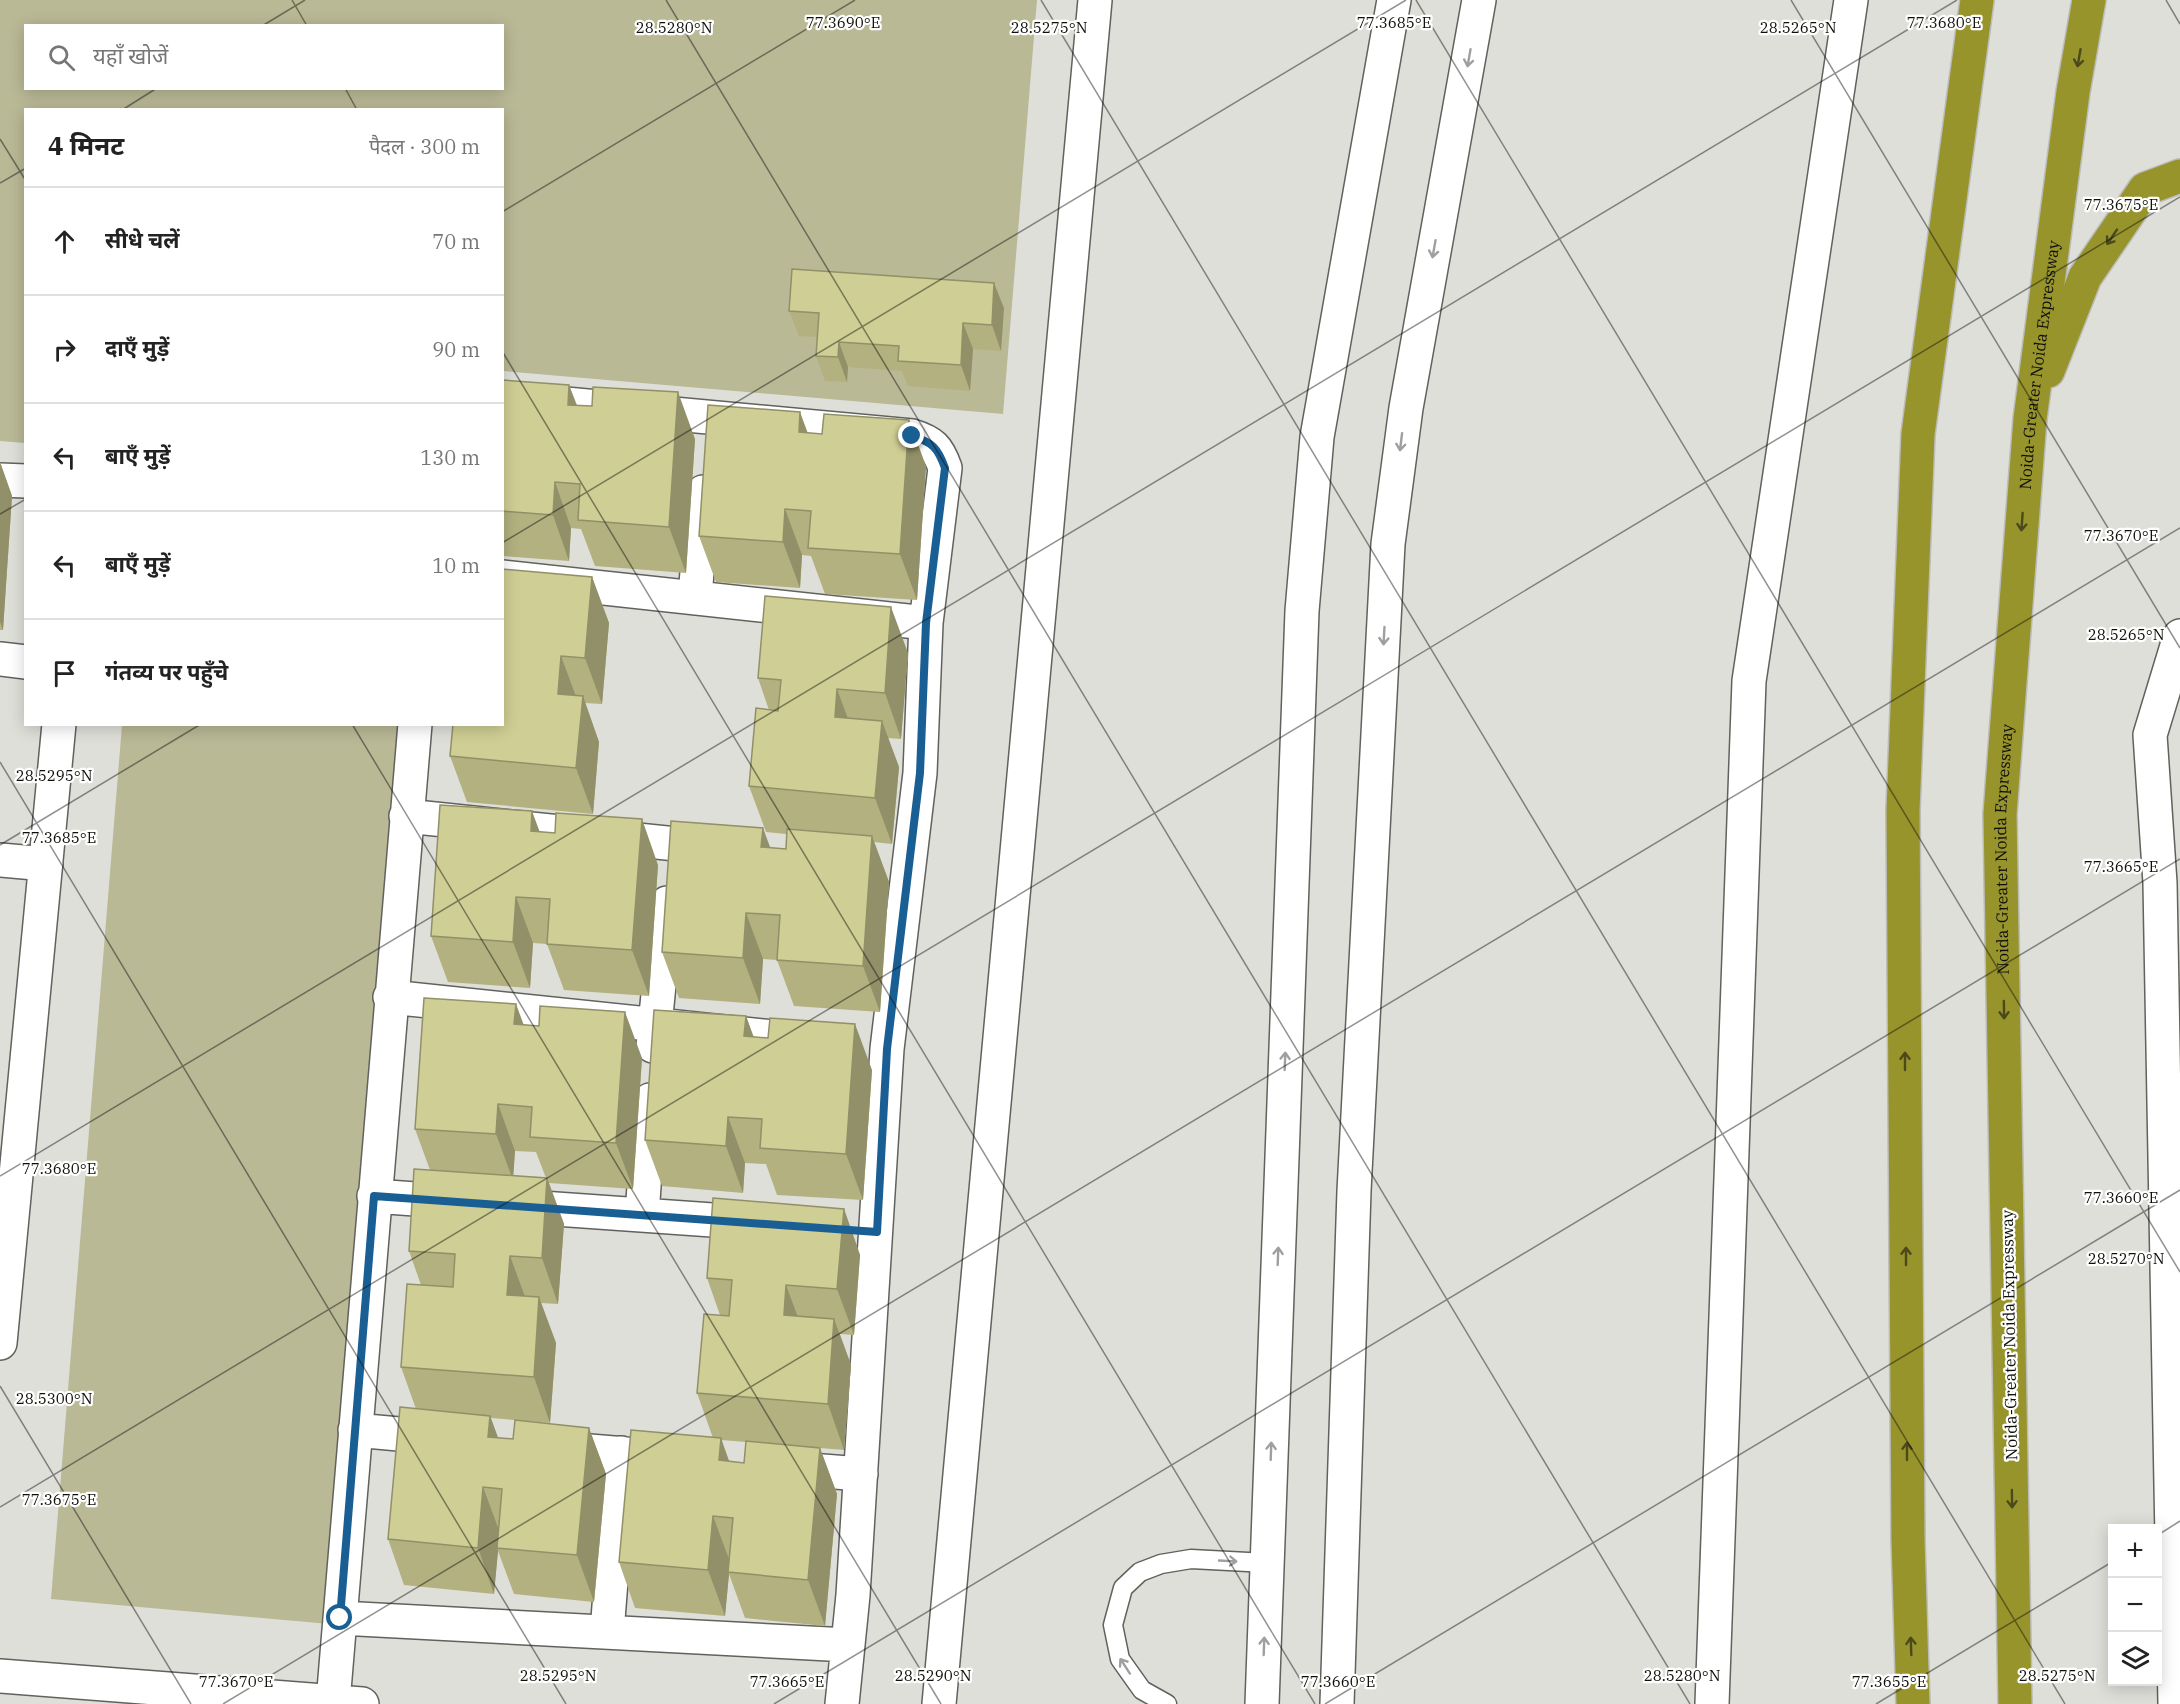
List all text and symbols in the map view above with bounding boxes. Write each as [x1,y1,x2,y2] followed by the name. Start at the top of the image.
[806,13,880,32] text: 77.3690°E
[1357,13,1431,32] text: 77.3685°E
[1907,13,1981,32] text: 77.3680°E
[636,18,712,37] text: 28.5280°N
[1011,18,1087,37] text: 28.5275°N
[1760,18,1836,37] text: 28.5265°N
[24,24,504,90] search box
[45,41,78,74] icon: search
[93,41,168,70] text: यहाँ खोजें
[1463,47,1474,67] one-way arrow
[2074,47,2085,67] one-way arrow
[48,128,124,162] text: 4 मिनट
[369,133,480,160] text: पैदल · 300 m
[2084,195,2158,214] text: 77.3675°E
[48,225,81,258] icon: ahead
[105,225,179,254] text: सीधे चलें
[432,228,480,255] text: 70 m
[2106,229,2118,245] one-way arrow
[1428,239,1439,259] one-way arrow
[2015,239,2063,490] street label: Noida-Greater Noida Expressway
[48,333,81,366] icon: right
[105,333,169,362] text: दाएँ मुड़ें
[432,336,480,363] text: 90 m
[898,422,924,448] route end
[1396,431,1407,451] one-way arrow
[48,441,81,474] icon: left
[105,441,170,470] text: बाएँ मुड़ें
[420,444,480,471] text: 130 m
[2016,511,2027,531] one-way arrow
[2084,526,2158,545] text: 77.3670°E
[48,549,81,582] icon: left
[105,549,170,578] text: बाएँ मुड़ें
[432,552,480,579] text: 10 m
[1378,625,1389,645] one-way arrow
[2088,625,2164,644] text: 28.5265°N
[48,657,81,690] icon: arrive
[105,657,228,686] text: गंतव्य पर पहुँचे
[1990,723,2017,975] street label: Noida-Greater Noida Expressway
[16,766,92,785] text: 28.5295°N
[22,828,96,847] text: 77.3685°E
[2084,857,2158,876] text: 77.3665°E
[1998,1000,2010,1020] one-way arrow
[1280,1051,1291,1071] one-way arrow
[1899,1051,1911,1071] one-way arrow
[22,1159,96,1178] text: 77.3680°E
[2084,1188,2158,1207] text: 77.3660°E
[1997,1209,2021,1460] street label: Noida-Greater Noida Expressway
[1273,1246,1284,1266] one-way arrow
[1900,1246,1912,1266] one-way arrow
[2088,1249,2164,1268] text: 28.5270°N
[16,1389,92,1408] text: 28.5300°N
[1266,1441,1277,1461] one-way arrow
[1901,1441,1913,1461] one-way arrow
[2007,1489,2018,1509] one-way arrow
[22,1490,96,1509] text: 77.3675°E
[2108,1524,2162,1686] map controls
[2108,1524,2162,1578] button: +
[1217,1555,1237,1566] one-way arrow
[2108,1578,2162,1632] button: −
[326,1604,352,1630] route start
[2108,1632,2162,1686] button: layers
[1258,1636,1270,1656] one-way arrow
[1906,1636,1917,1656] one-way arrow
[1119,1658,1131,1674] one-way arrow
[520,1666,596,1685] text: 28.5295°N
[895,1666,971,1685] text: 28.5290°N
[1644,1666,1720,1685] text: 28.5280°N
[2019,1666,2095,1685] text: 28.5275°N
[199,1672,273,1691] text: 77.3670°E
[750,1672,824,1691] text: 77.3665°E
[1301,1672,1375,1691] text: 77.3660°E
[1852,1672,1926,1691] text: 77.3655°E

